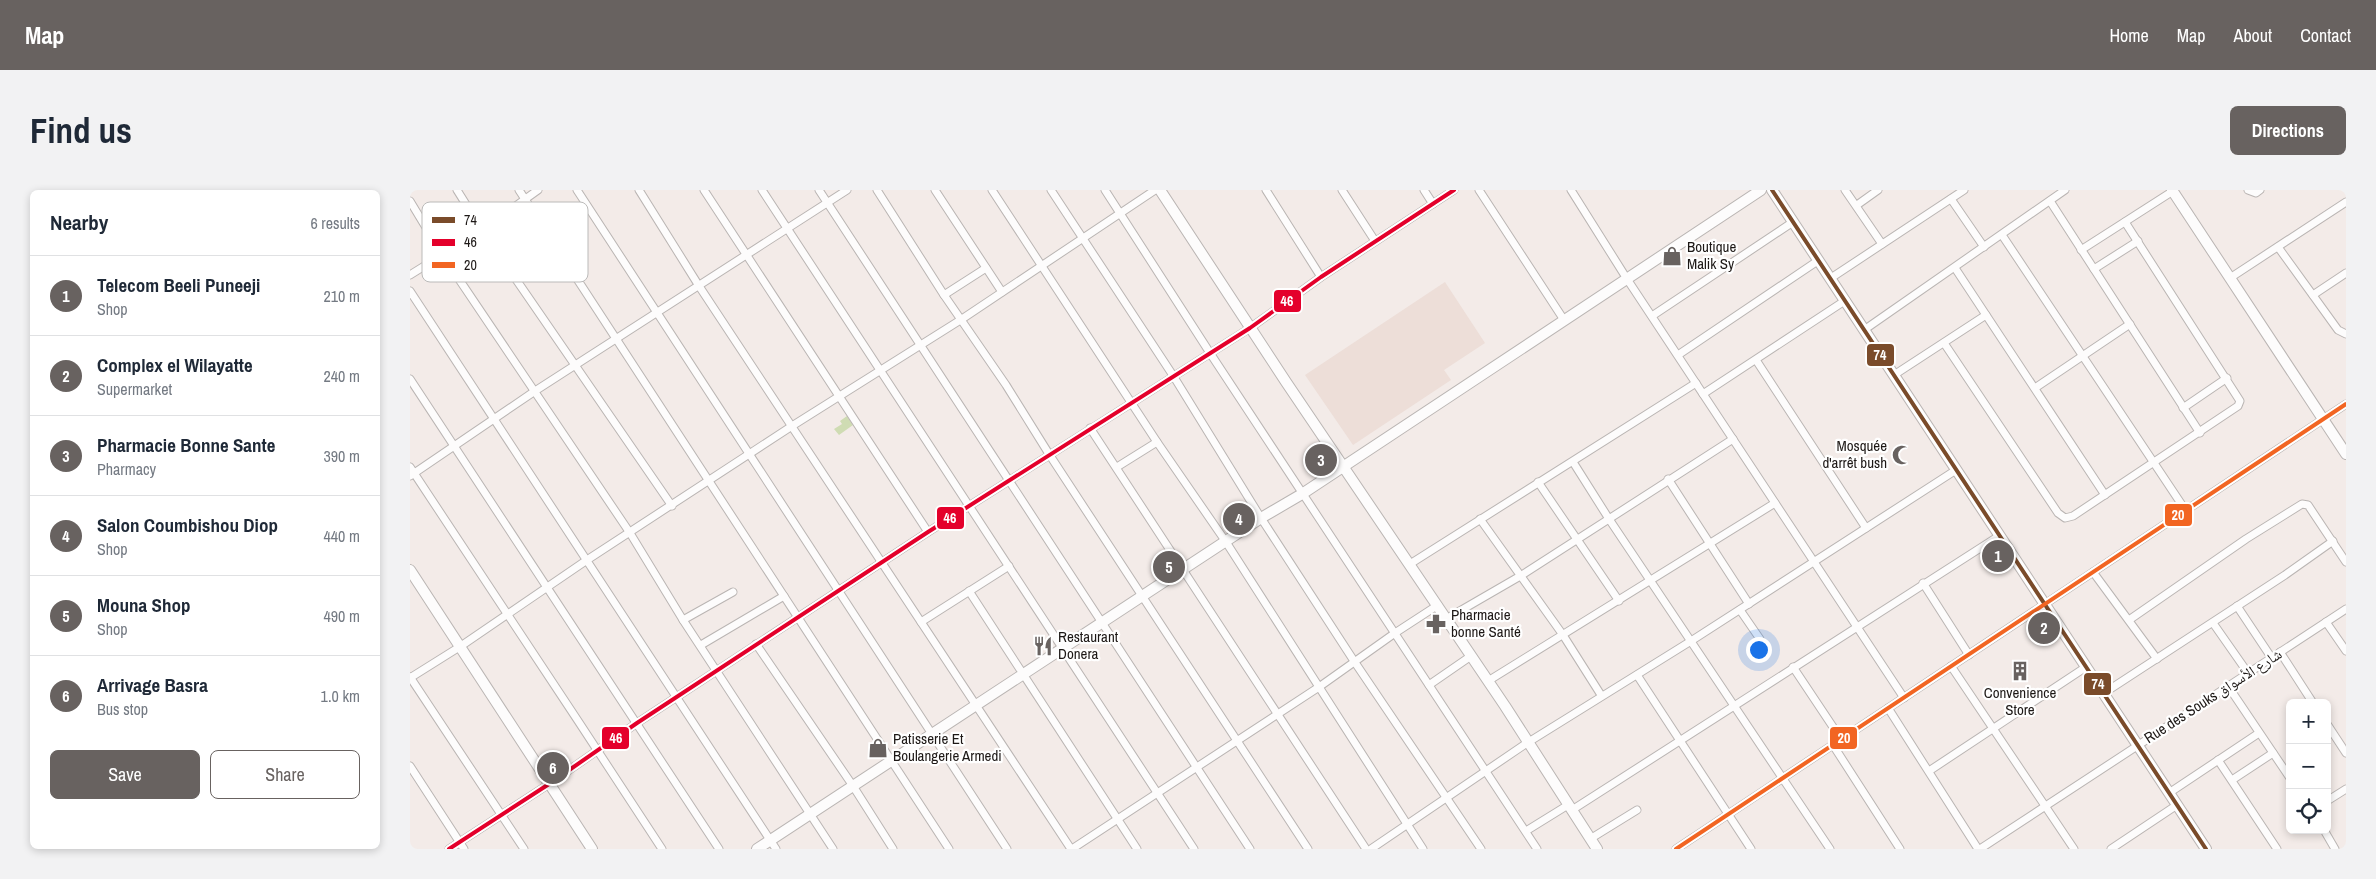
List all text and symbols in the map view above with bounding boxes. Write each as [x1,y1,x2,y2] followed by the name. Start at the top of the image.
[25,19,64,51] text: Map
[2109,23,2149,48] text: Home
[2177,23,2206,48] text: Map
[2234,23,2272,48] text: About
[2300,23,2351,48] text: Contact
[2230,106,2346,155] button: Directions
[30,107,132,154] text: Find us
[422,202,588,282] legend
[50,208,108,237] text: Nearby
[464,211,477,229] text: 74
[310,212,360,234] text: 6 results
[464,233,477,251] text: 46
[1687,236,1736,274] place label: Boutique Malik Sy
[1661,245,1683,267] shop icon: Boutique Malik Sy
[464,256,477,274] text: 20
[97,272,260,298] text: Telecom Beeli Puneeji
[62,285,70,307] text: 1
[324,285,360,307] text: 210 m
[1273,289,1302,313] line badge: 46
[1281,292,1293,310] text: 46
[97,298,128,320] text: Shop
[1866,343,1895,367] line badge: 74
[1874,346,1887,364] text: 74
[97,352,253,378] text: Complex el Wilayatte
[62,365,70,387] text: 2
[324,365,360,387] text: 240 m
[97,378,172,400] text: Supermarket
[97,432,275,458] text: Pharmacie Bonne Sante
[1822,435,1887,473] place label: Mosquée d'arrêt bush
[1305,441,1337,479] pin: 3
[1891,444,1913,466] mosque icon: Mosquée d'arrêt bush
[62,445,70,467] text: 3
[324,445,360,467] text: 390 m
[97,458,156,480] text: Pharmacy
[1223,500,1255,538] pin: 4
[2164,503,2193,527] line badge: 20
[936,506,965,530] line badge: 46
[2172,506,2184,524] text: 20
[944,509,956,527] text: 46
[97,512,278,538] text: Salon Coumbishou Diop
[62,525,70,547] text: 4
[324,525,360,547] text: 440 m
[1982,537,2014,575] pin: 1
[97,538,128,560] text: Shop
[1153,548,1185,586] pin: 5
[97,592,190,618] text: Mouna Shop
[1451,604,1521,642] place label: Pharmacie bonne Santé
[62,605,70,627] text: 5
[324,605,360,627] text: 490 m
[2028,609,2060,647] pin: 2
[1425,613,1447,635] pharmacy icon: Pharmacie bonne Santé
[97,618,128,640] text: Shop
[1058,626,1119,664] place label: Restaurant Donera
[1032,635,1054,657] restaurant icon: Restaurant Donera
[1746,637,1772,663] your location
[2140,643,2286,748] street label: Rue des Souks شارع الأسواق
[2009,660,2031,682] building icon: Convenience Store
[97,672,208,698] text: Arrivage Basra
[2083,672,2112,696] line badge: 74
[2092,675,2105,693] text: 74
[1984,682,2056,720] place label: Convenience Store
[62,685,70,707] text: 6
[321,685,360,707] text: 1.0 km
[97,698,148,720] text: Bus stop
[2286,699,2331,834] map controls
[2286,699,2331,744] button: +
[601,726,630,750] line badge: 46
[1829,726,1858,750] line badge: 20
[893,728,1002,766] place label: Patisserie Et Boulangerie Armedi
[610,729,622,747] text: 46
[1838,729,1850,747] text: 20
[867,737,889,759] shop icon: Patisserie Et Boulangerie Armedi
[2286,744,2331,789] button: −
[537,749,569,787] pin: 6
[50,750,200,799] button: Save
[210,750,360,799] button: Share
[2286,789,2331,834] button: locate

